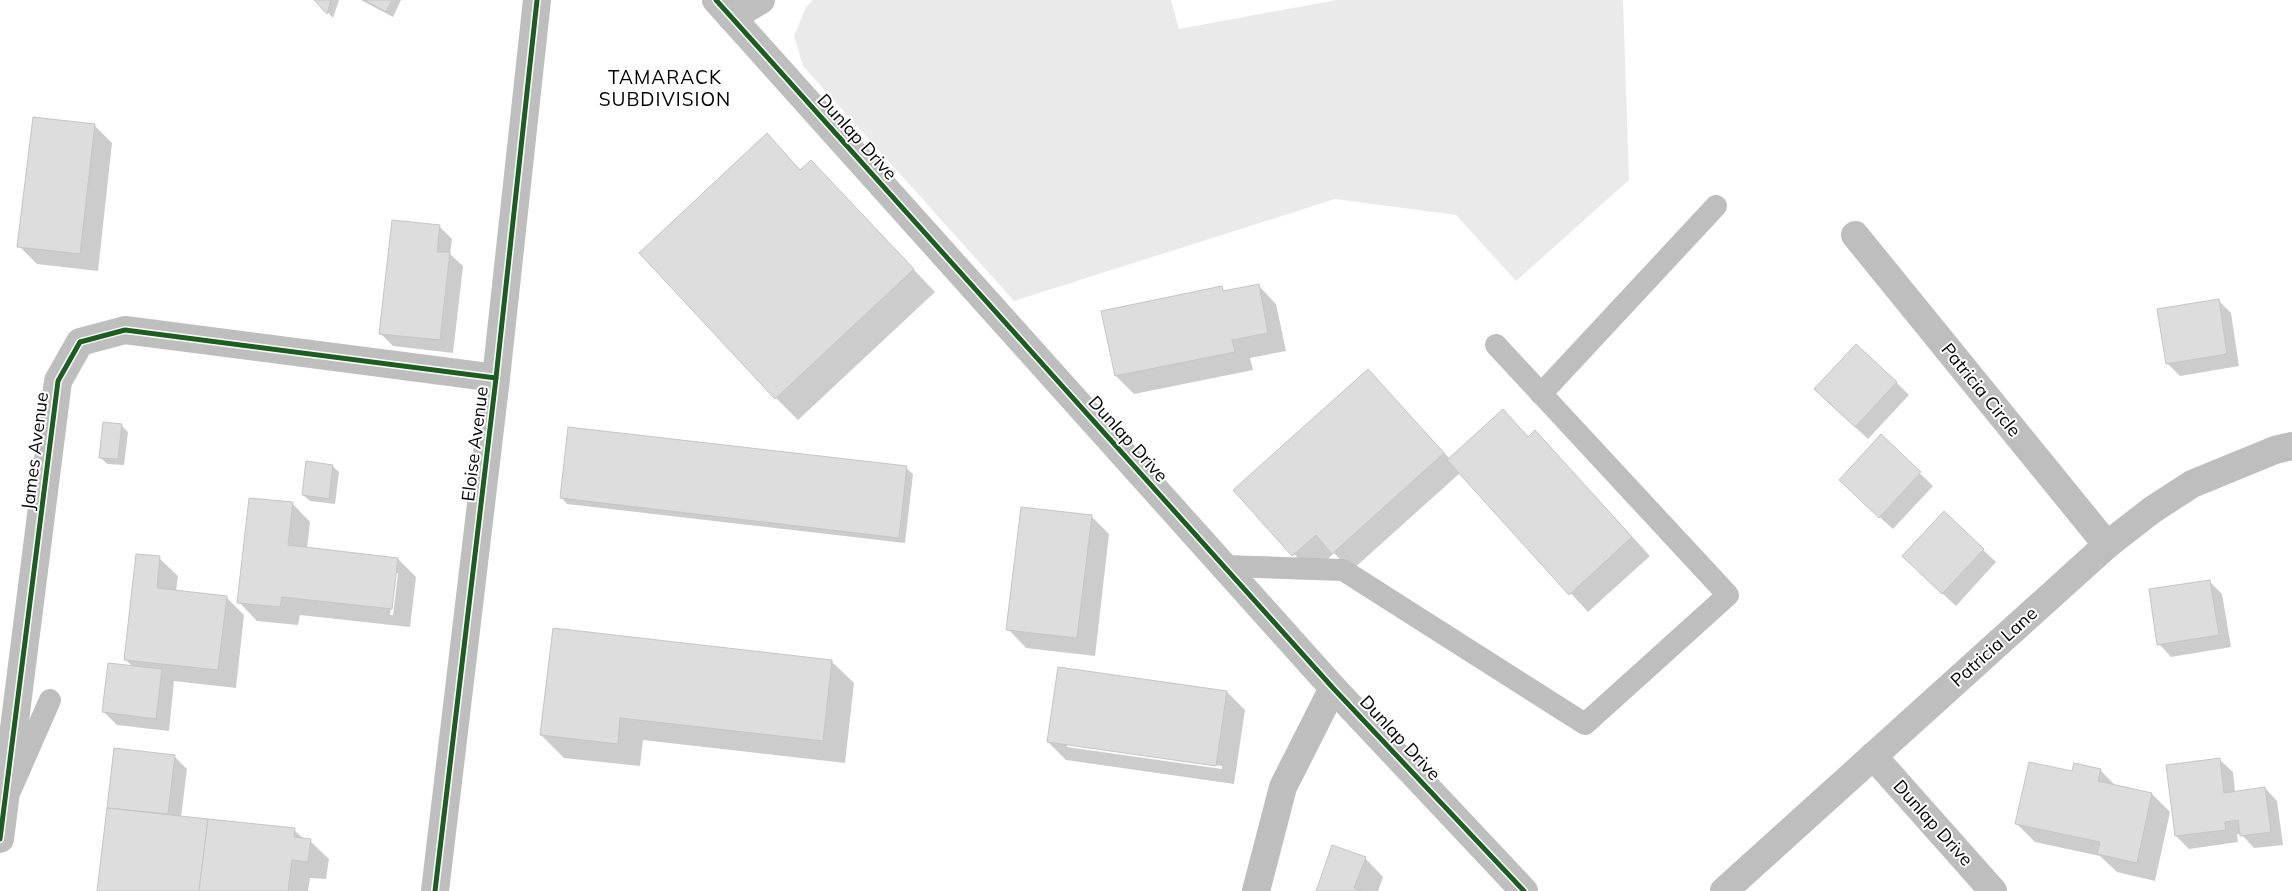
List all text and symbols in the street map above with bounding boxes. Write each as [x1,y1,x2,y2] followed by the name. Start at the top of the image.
[599,65,731,111] district label: TAMARACK SUBDIVISION
[813,89,902,185] street label: Dunlap Drive
[1937,338,2026,441] street label: Patricia Circle
[456,385,493,503] street label: Eloise Avenue
[16,391,53,511] street label: James Avenue
[1084,391,1173,487] street label: Dunlap Drive
[1946,602,2042,692] street label: Patricia Lane
[1355,690,1446,785] street label: Dunlap Drive
[1889,775,1978,871] street label: Dunlap Drive

